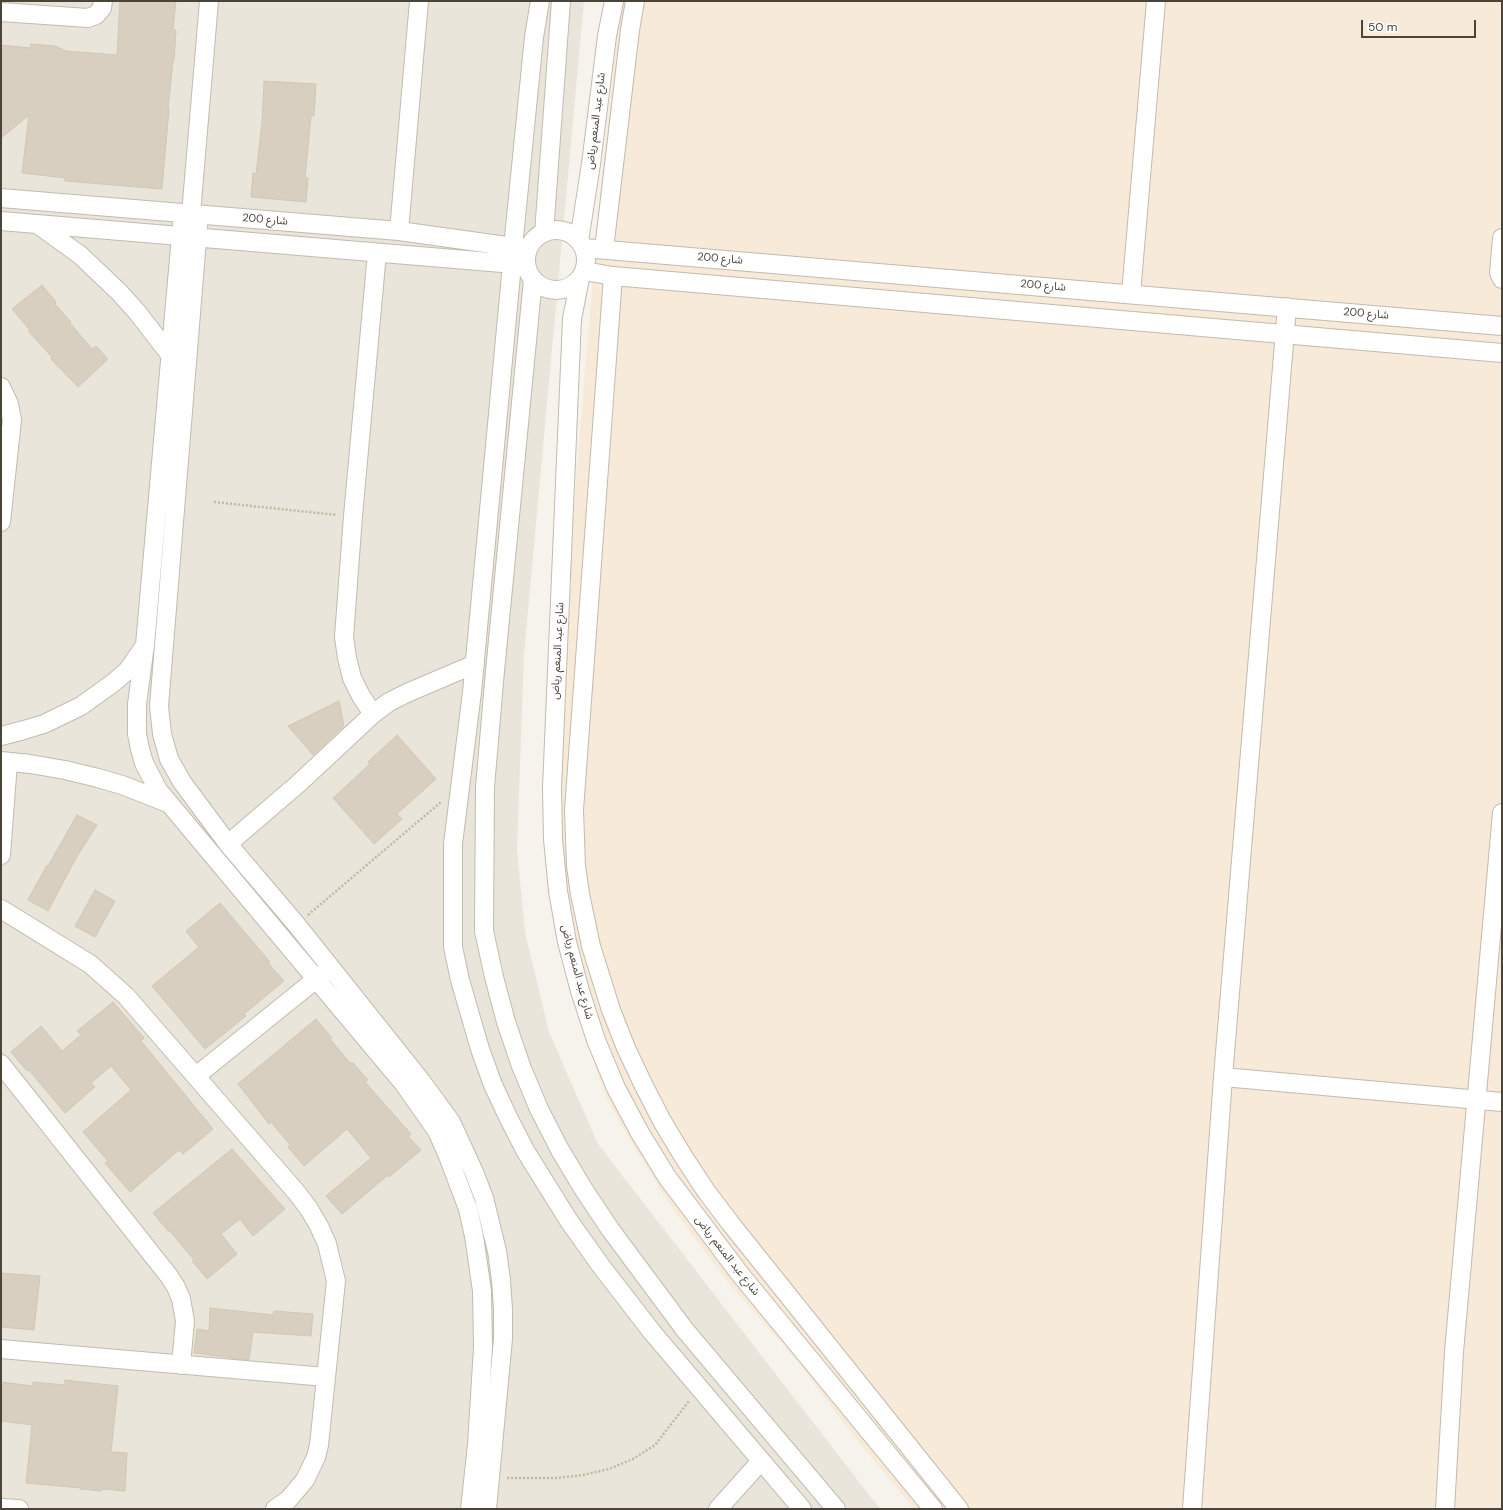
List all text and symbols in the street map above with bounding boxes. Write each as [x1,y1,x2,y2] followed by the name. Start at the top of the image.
[1363,12,1478,38] scale bar
[1368,19,1397,35] text: 50 m
[584,72,608,170] street label: شارع عبد المنعم رياض
[242,211,288,229] street label: شارع 200
[697,250,743,268] street label: شارع 200
[1020,277,1066,295] street label: شارع 200
[1343,305,1389,323] street label: شارع 200
[549,602,567,700] street label: شارع عبد المنعم رياض
[558,923,596,1021] street label: شارع عبد المنعم رياض
[692,1214,762,1298] street label: شارع عبد المنعم رياض

